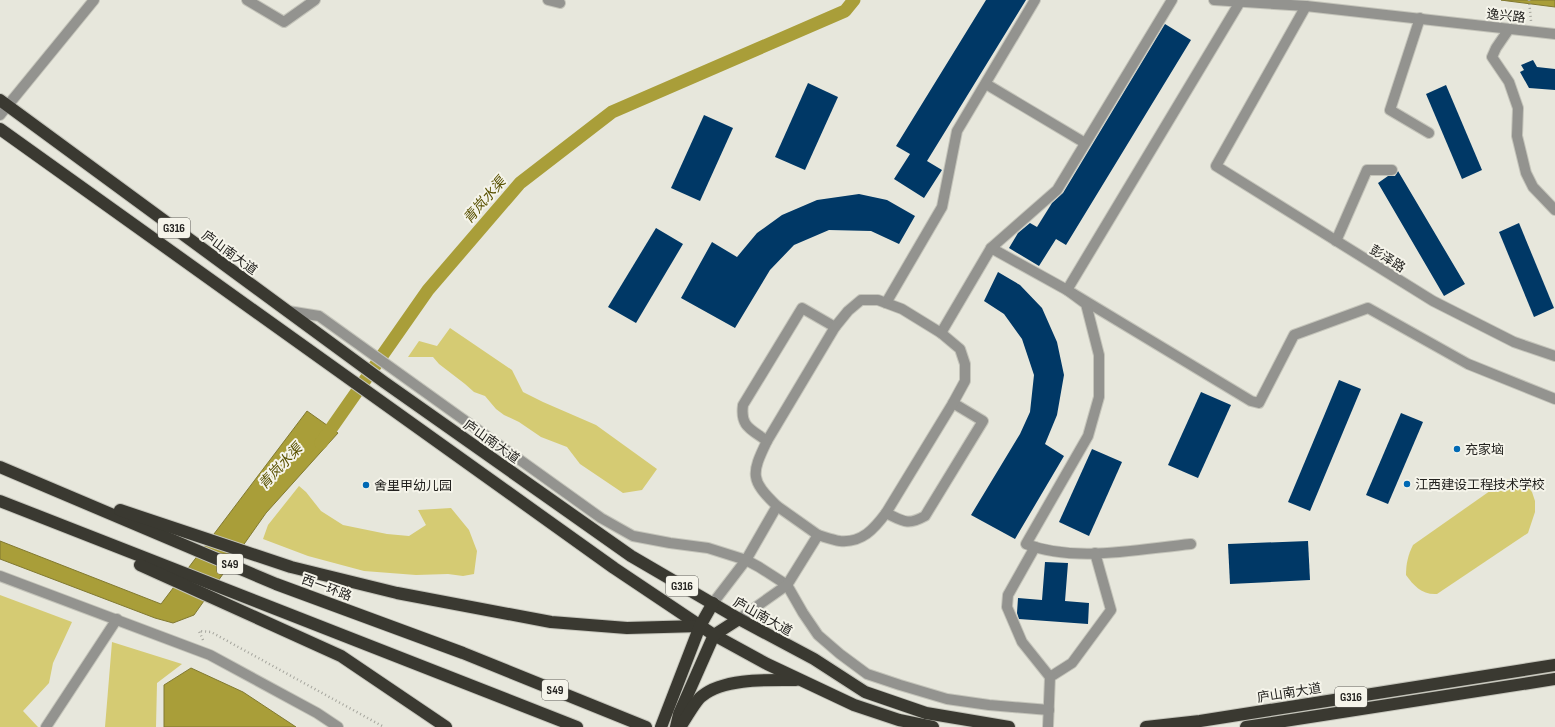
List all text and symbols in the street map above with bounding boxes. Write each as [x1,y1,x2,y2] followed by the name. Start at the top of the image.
[1486,6,1526,26] street label: 逸兴路
[460,172,510,227] water label: 青岚水渠
[158,218,190,238] road number: G316
[198,227,260,278] street label: 庐山南大道
[1367,242,1408,276] street label: 彭泽路
[460,417,523,467] street label: 庐山南大道
[255,439,307,493] water label: 青岚水渠
[1465,442,1504,458] place label: 充家垴
[1452,444,1462,454] marker: 充家垴
[1415,477,1545,493] place label: 江西建设工程技术学校
[374,478,452,494] place label: 舍里甲幼儿园
[1402,479,1412,489] marker: 江西建设工程技术学校
[361,480,371,490] marker: 舍里甲幼儿园
[217,554,243,574] road number: S49
[299,572,354,604] street label: 西一环路
[666,576,698,596] road number: G316
[730,594,795,640] street label: 庐山南大道
[542,680,568,700] road number: S49
[1256,680,1323,706] street label: 庐山南大道
[1335,687,1367,707] road number: G316

